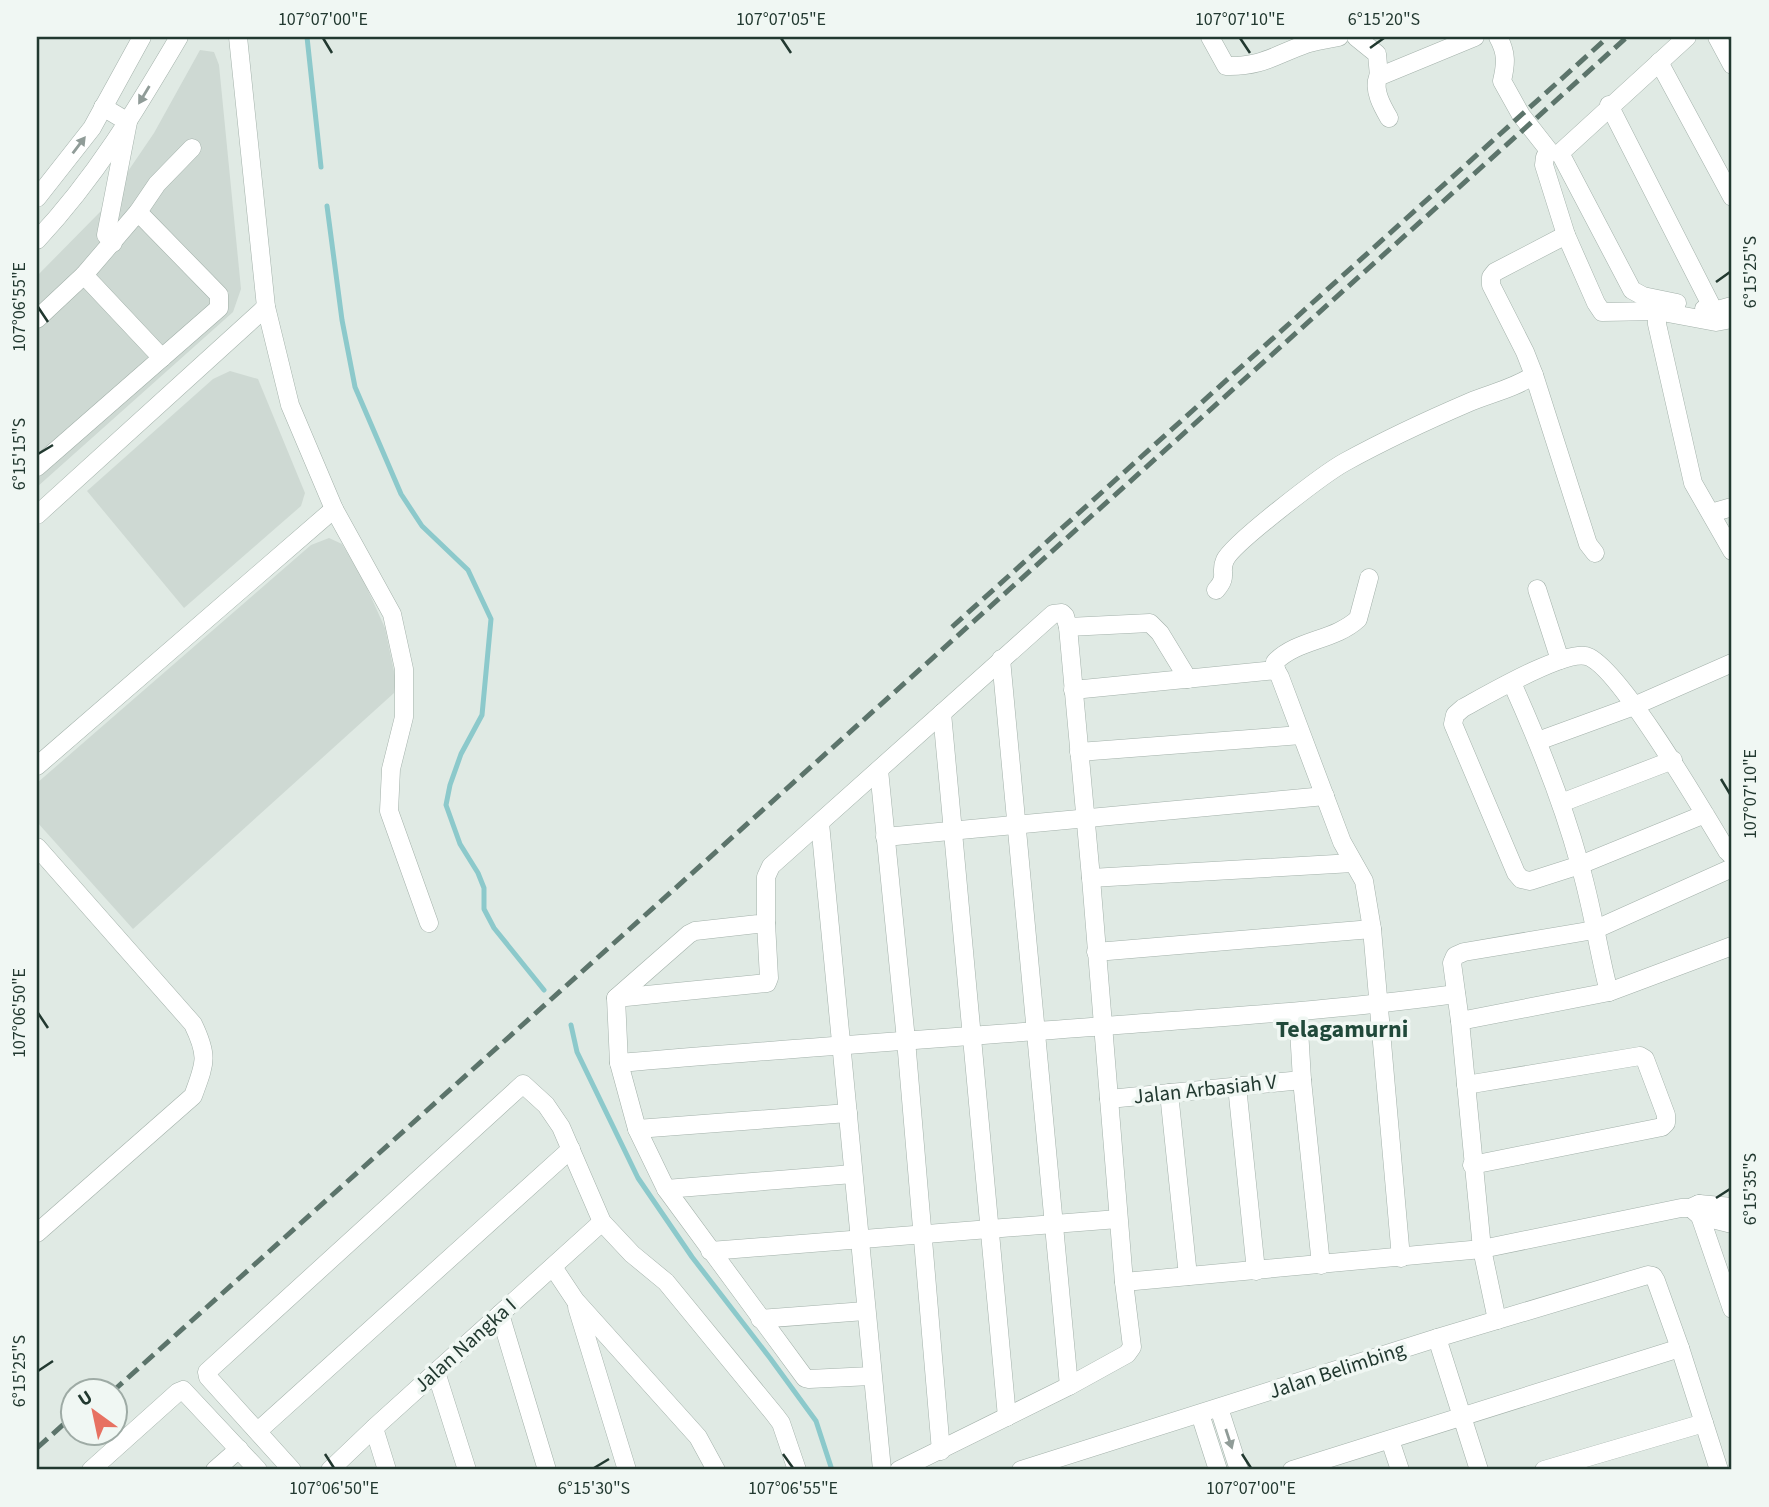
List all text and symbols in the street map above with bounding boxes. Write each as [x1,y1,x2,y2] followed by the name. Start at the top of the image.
[278,7,368,32] text: 107°07'00"E
[736,7,826,32] text: 107°07'05"E
[1195,7,1285,32] text: 107°07'10"E
[1348,7,1420,32] text: 6°15'20"S
[138,86,151,105] one-way arrow
[72,136,87,154] one-way arrow
[1738,236,1763,308] text: 6°15'25"S
[7,262,32,352] text: 107°06'55"E
[7,418,32,490] text: 6°15'15"S
[1738,749,1763,839] text: 107°07'10"E
[7,968,32,1058] text: 107°06'50"E
[1276,1012,1408,1047] district label: Telagamurni
[1132,1067,1278,1111] street label: Jalan Arbasiah V
[1738,1153,1763,1225] text: 6°15'35"S
[407,1291,523,1399] street label: Jalan Nangka I
[1265,1334,1409,1406] street label: Jalan Belimbing
[7,1335,32,1407] text: 6°15'25"S
[60,1378,130,1448] north arrow
[73,1384,98,1414] text: U
[1224,1429,1235,1450] one-way arrow
[289,1476,379,1501] text: 107°06'50"E
[558,1476,630,1501] text: 6°15'30"S
[748,1476,838,1501] text: 107°06'55"E
[1206,1476,1296,1501] text: 107°07'00"E

